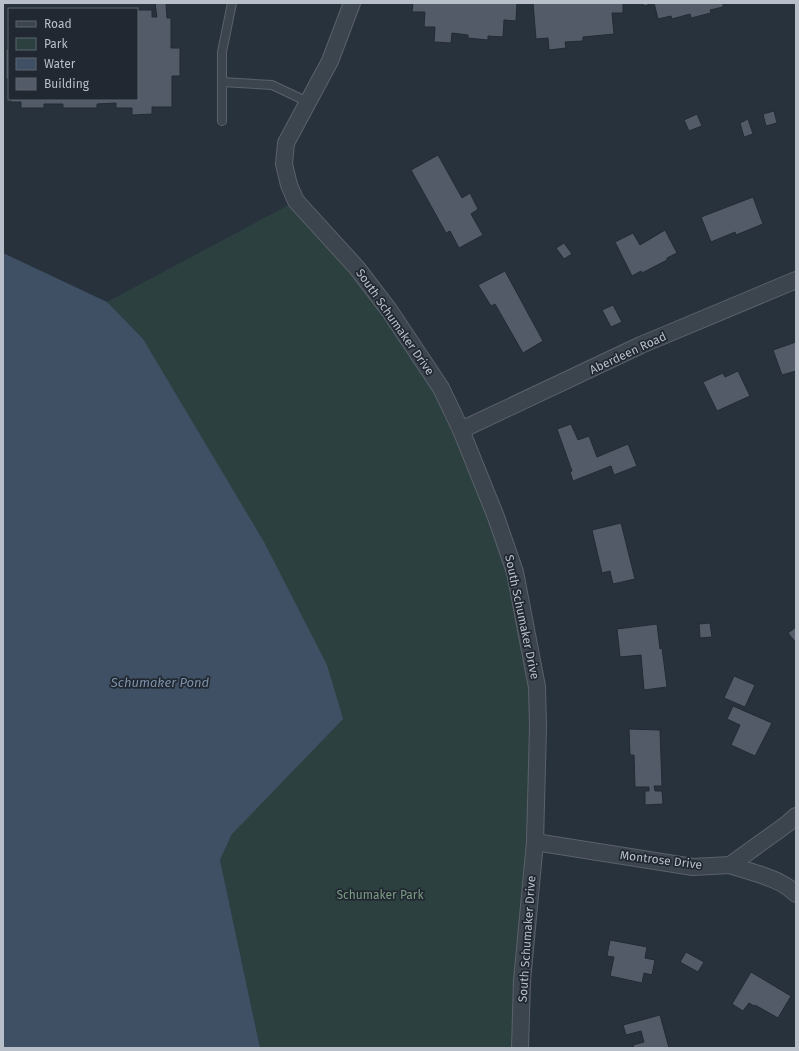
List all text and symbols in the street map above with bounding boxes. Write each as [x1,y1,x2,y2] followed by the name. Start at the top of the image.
[8,8,138,100] legend
[44,17,72,31] text: Road
[44,37,68,51] text: Park
[44,57,76,71] text: Water
[44,77,90,91] text: Building
[353,266,437,378] street label: South Schumaker Drive
[587,329,669,377] street label: Aberdeen Road
[502,554,542,680] street label: South Schumaker Drive
[110,675,210,690] water label: Schumaker Pond
[619,848,703,872] street label: Montrose Drive
[516,875,538,1003] street label: South Schumaker Drive
[336,888,424,902] park label: Schumaker Park

